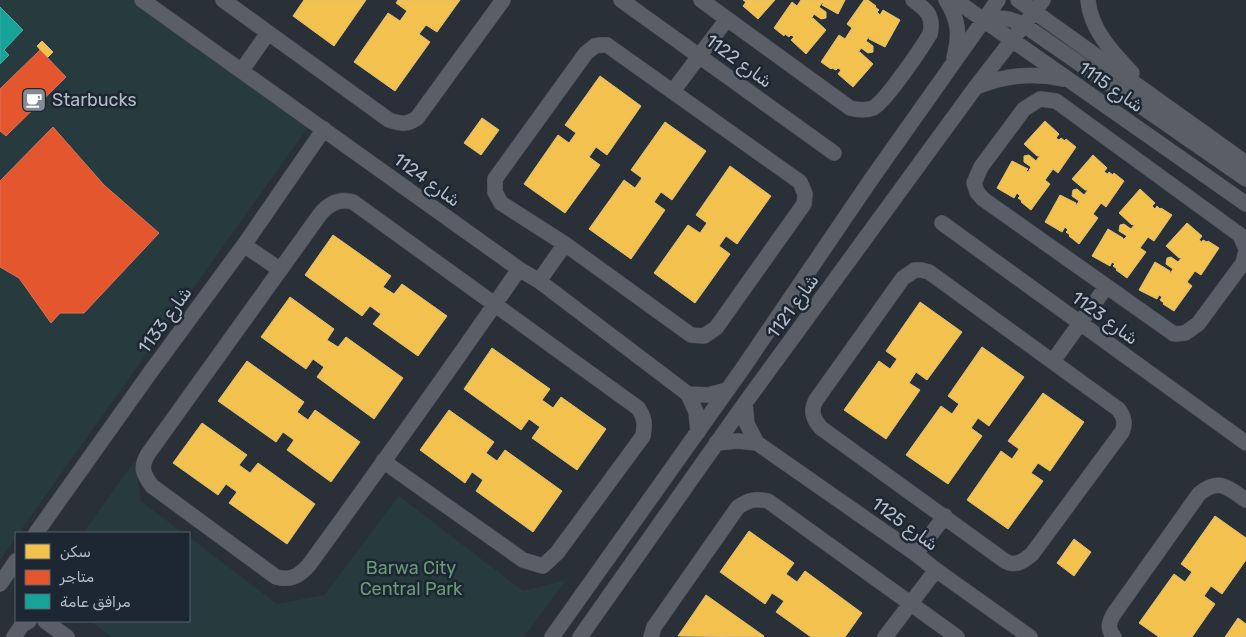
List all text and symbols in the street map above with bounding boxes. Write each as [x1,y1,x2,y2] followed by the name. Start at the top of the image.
[701,30,777,93] street label: شارع 1122
[1074,57,1148,118] street label: شارع 1115
[21,87,47,113] cafe icon: Starbucks
[52,89,137,111] place label: Starbucks
[389,148,465,212] street label: شارع 1124
[762,270,824,343] street label: شارع 1121
[133,282,197,358] street label: شارع 1133
[1067,286,1143,350] street label: شارع 1123
[867,492,943,556] street label: شارع 1125
[15,532,190,622] legend
[60,543,91,561] text: سكن
[360,557,463,600] park label: Barwa City Central Park
[59,568,94,586] text: متاجر
[60,593,131,611] text: مرافق عامة

